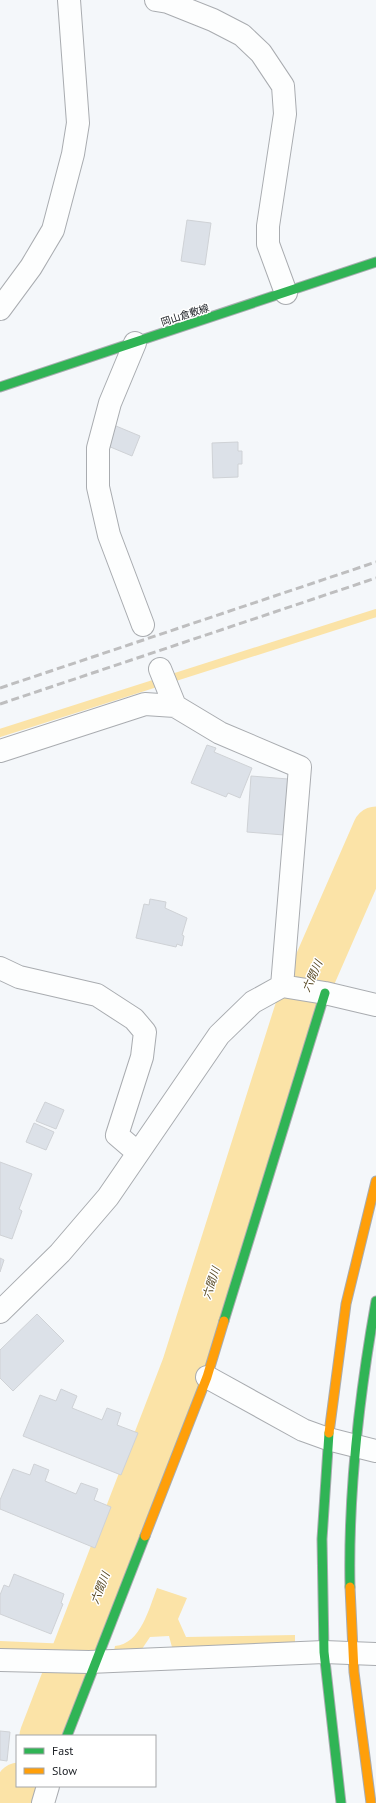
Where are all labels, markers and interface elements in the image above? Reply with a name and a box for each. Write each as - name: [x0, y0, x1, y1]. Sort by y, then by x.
- street label: 岡山倉敷線: [159, 301, 211, 329]
- water label: 六間川: [299, 957, 326, 994]
- water label: 六間川: [199, 1264, 223, 1301]
- water label: 六間川: [88, 1569, 113, 1606]
- legend: [16, 1735, 156, 1787]
- text: Fast: [52, 1743, 73, 1758]
- text: Slow: [52, 1763, 77, 1778]

